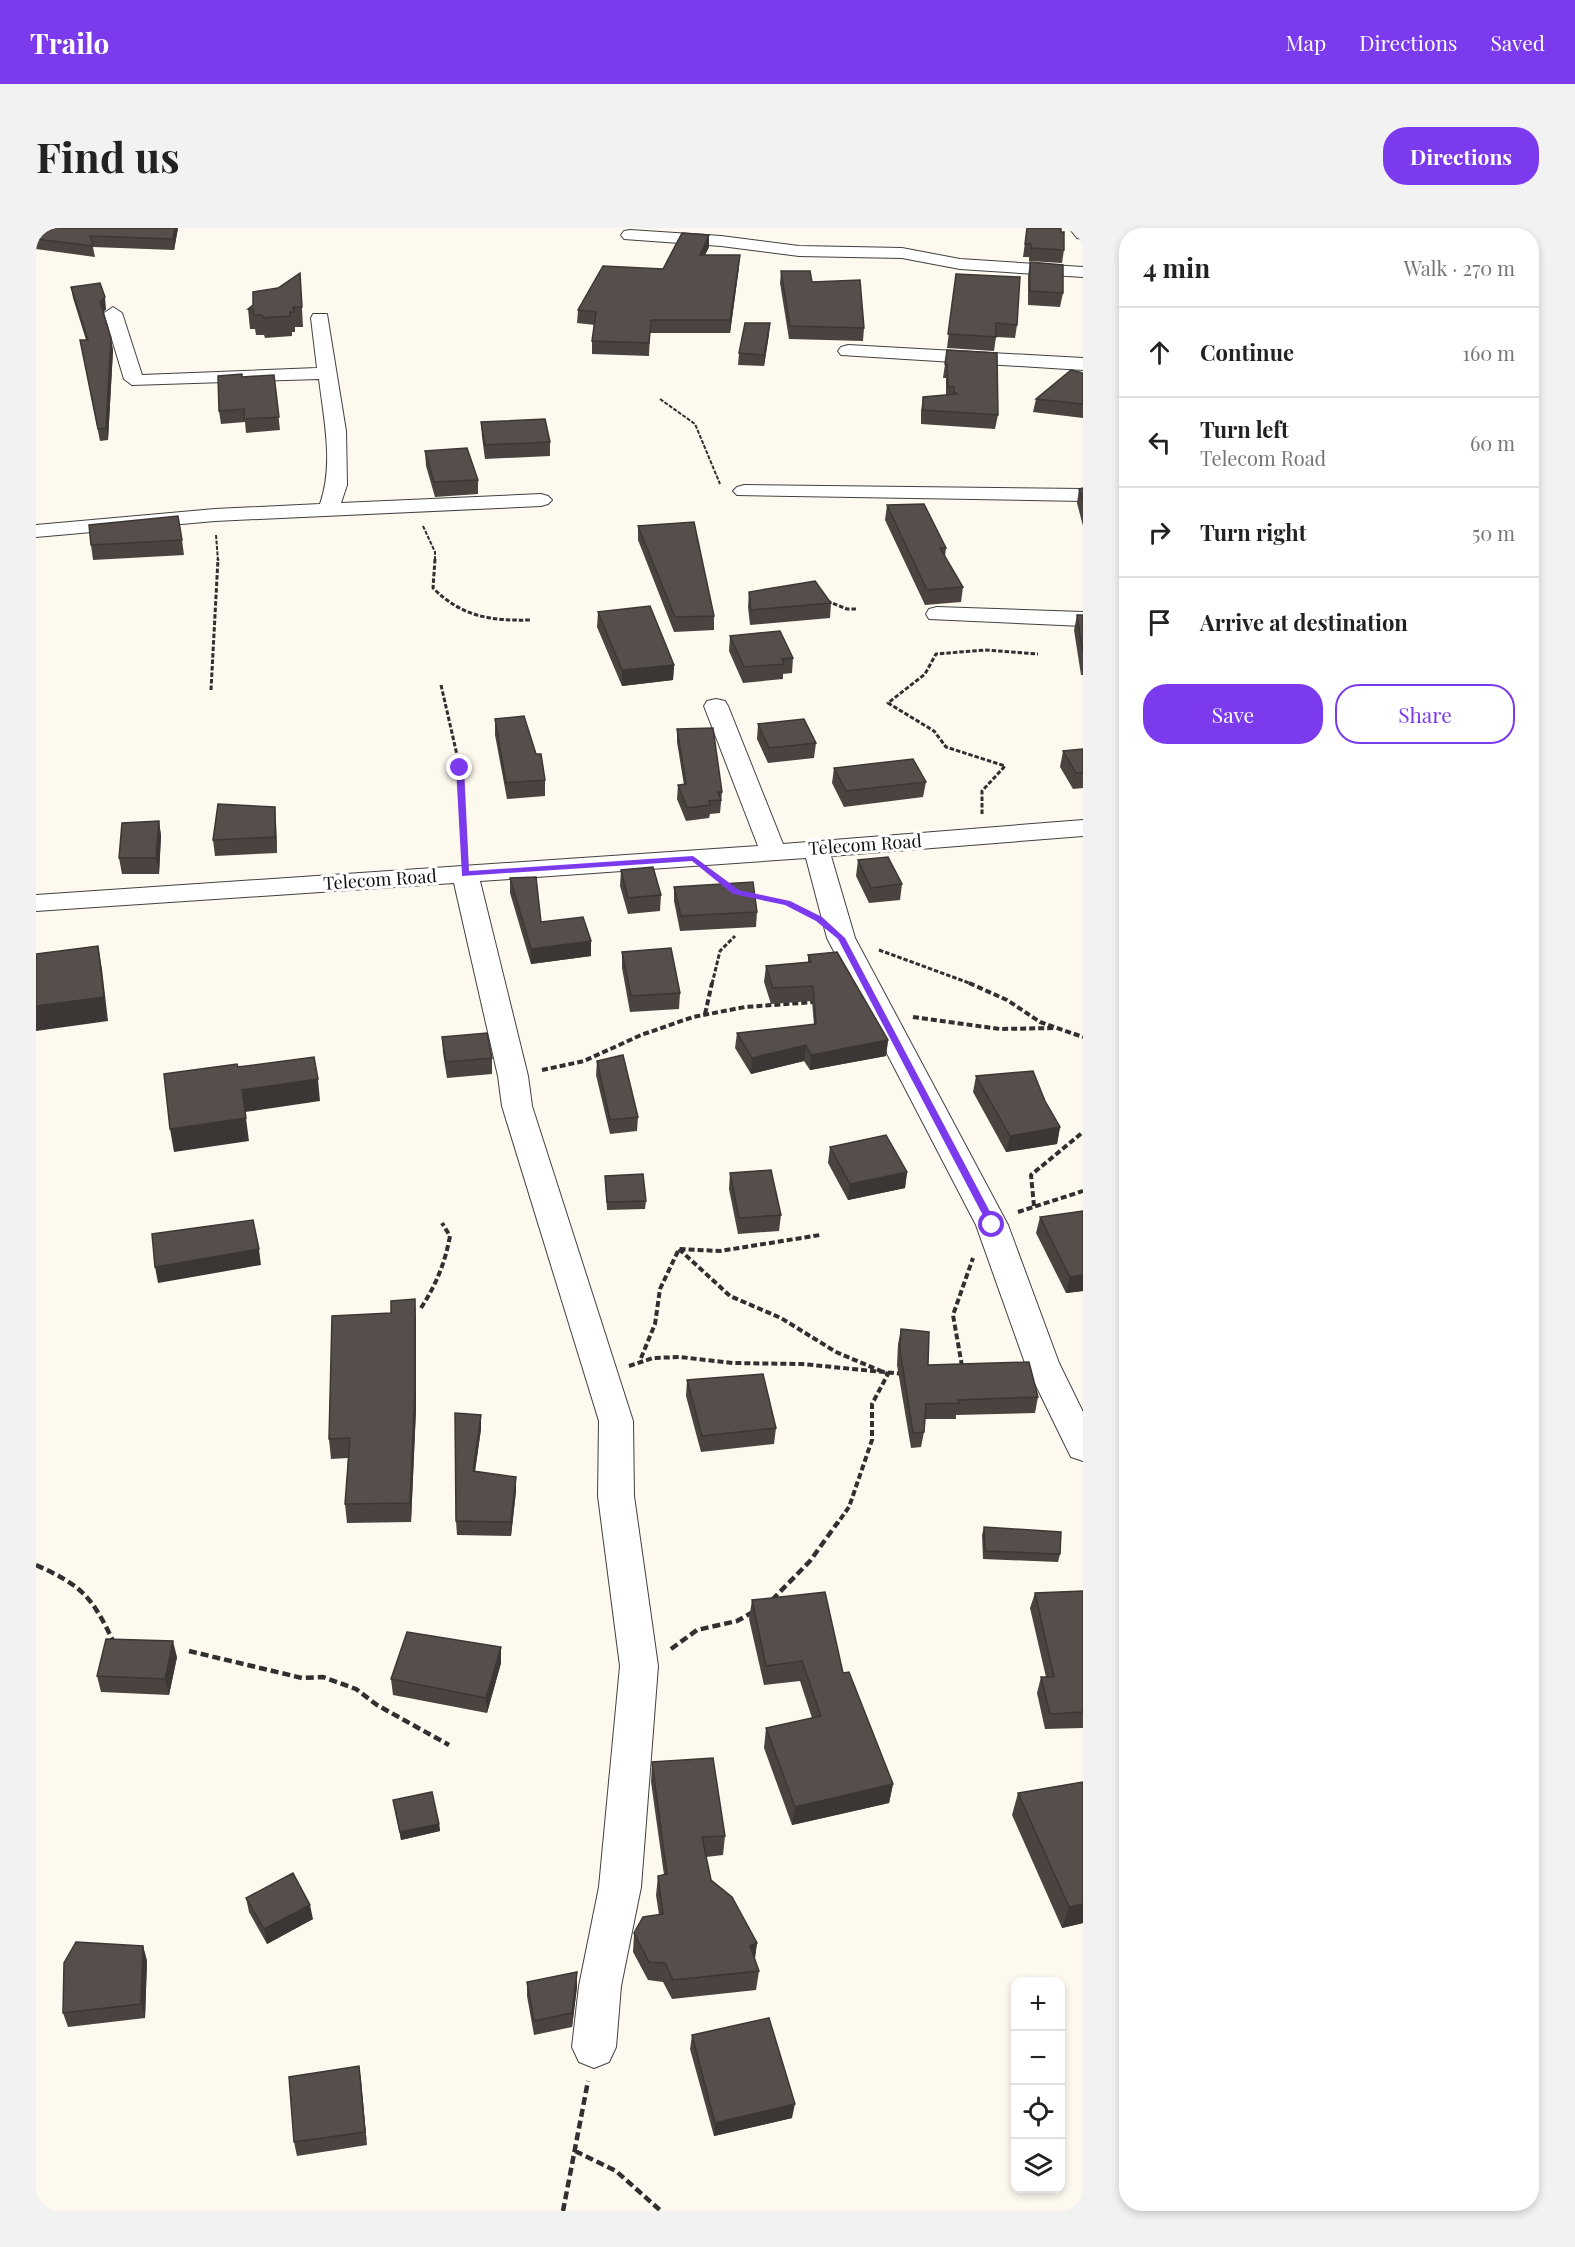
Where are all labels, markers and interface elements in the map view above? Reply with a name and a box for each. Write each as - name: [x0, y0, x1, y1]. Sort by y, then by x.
- text: Trailo: [30, 24, 109, 61]
- text: Map: [1285, 28, 1326, 56]
- text: Directions: [1359, 28, 1457, 56]
- text: Saved: [1490, 28, 1545, 56]
- button: Directions: [1383, 127, 1539, 185]
- text: Find us: [36, 128, 180, 184]
- text: 4 min: [1143, 250, 1210, 285]
- text: Walk · 270 m: [1404, 254, 1515, 281]
- icon: ahead: [1143, 336, 1176, 369]
- text: Continue: [1200, 337, 1294, 367]
- text: 160 m: [1463, 339, 1515, 366]
- text: Turn left: [1200, 414, 1289, 444]
- icon: left: [1143, 426, 1176, 459]
- text: 60 m: [1470, 429, 1515, 456]
- text: Telecom Road: [1200, 444, 1326, 471]
- icon: right: [1143, 516, 1176, 549]
- text: Turn right: [1200, 517, 1306, 547]
- text: 50 m: [1472, 519, 1515, 546]
- icon: arrive: [1143, 606, 1176, 639]
- text: Arrive at destination: [1200, 607, 1408, 637]
- button: Save: [1143, 684, 1323, 744]
- button: Share: [1335, 684, 1515, 744]
- route end: [446, 754, 472, 780]
- street label: Telecom Road: [807, 828, 923, 860]
- street label: Telecom Road: [322, 863, 438, 895]
- route start: [978, 1211, 1004, 1237]
- map controls: [1011, 1977, 1065, 2193]
- button: +: [1011, 1977, 1065, 2031]
- button: −: [1011, 2031, 1065, 2085]
- button: locate: [1011, 2085, 1065, 2139]
- button: layers: [1011, 2139, 1065, 2193]

